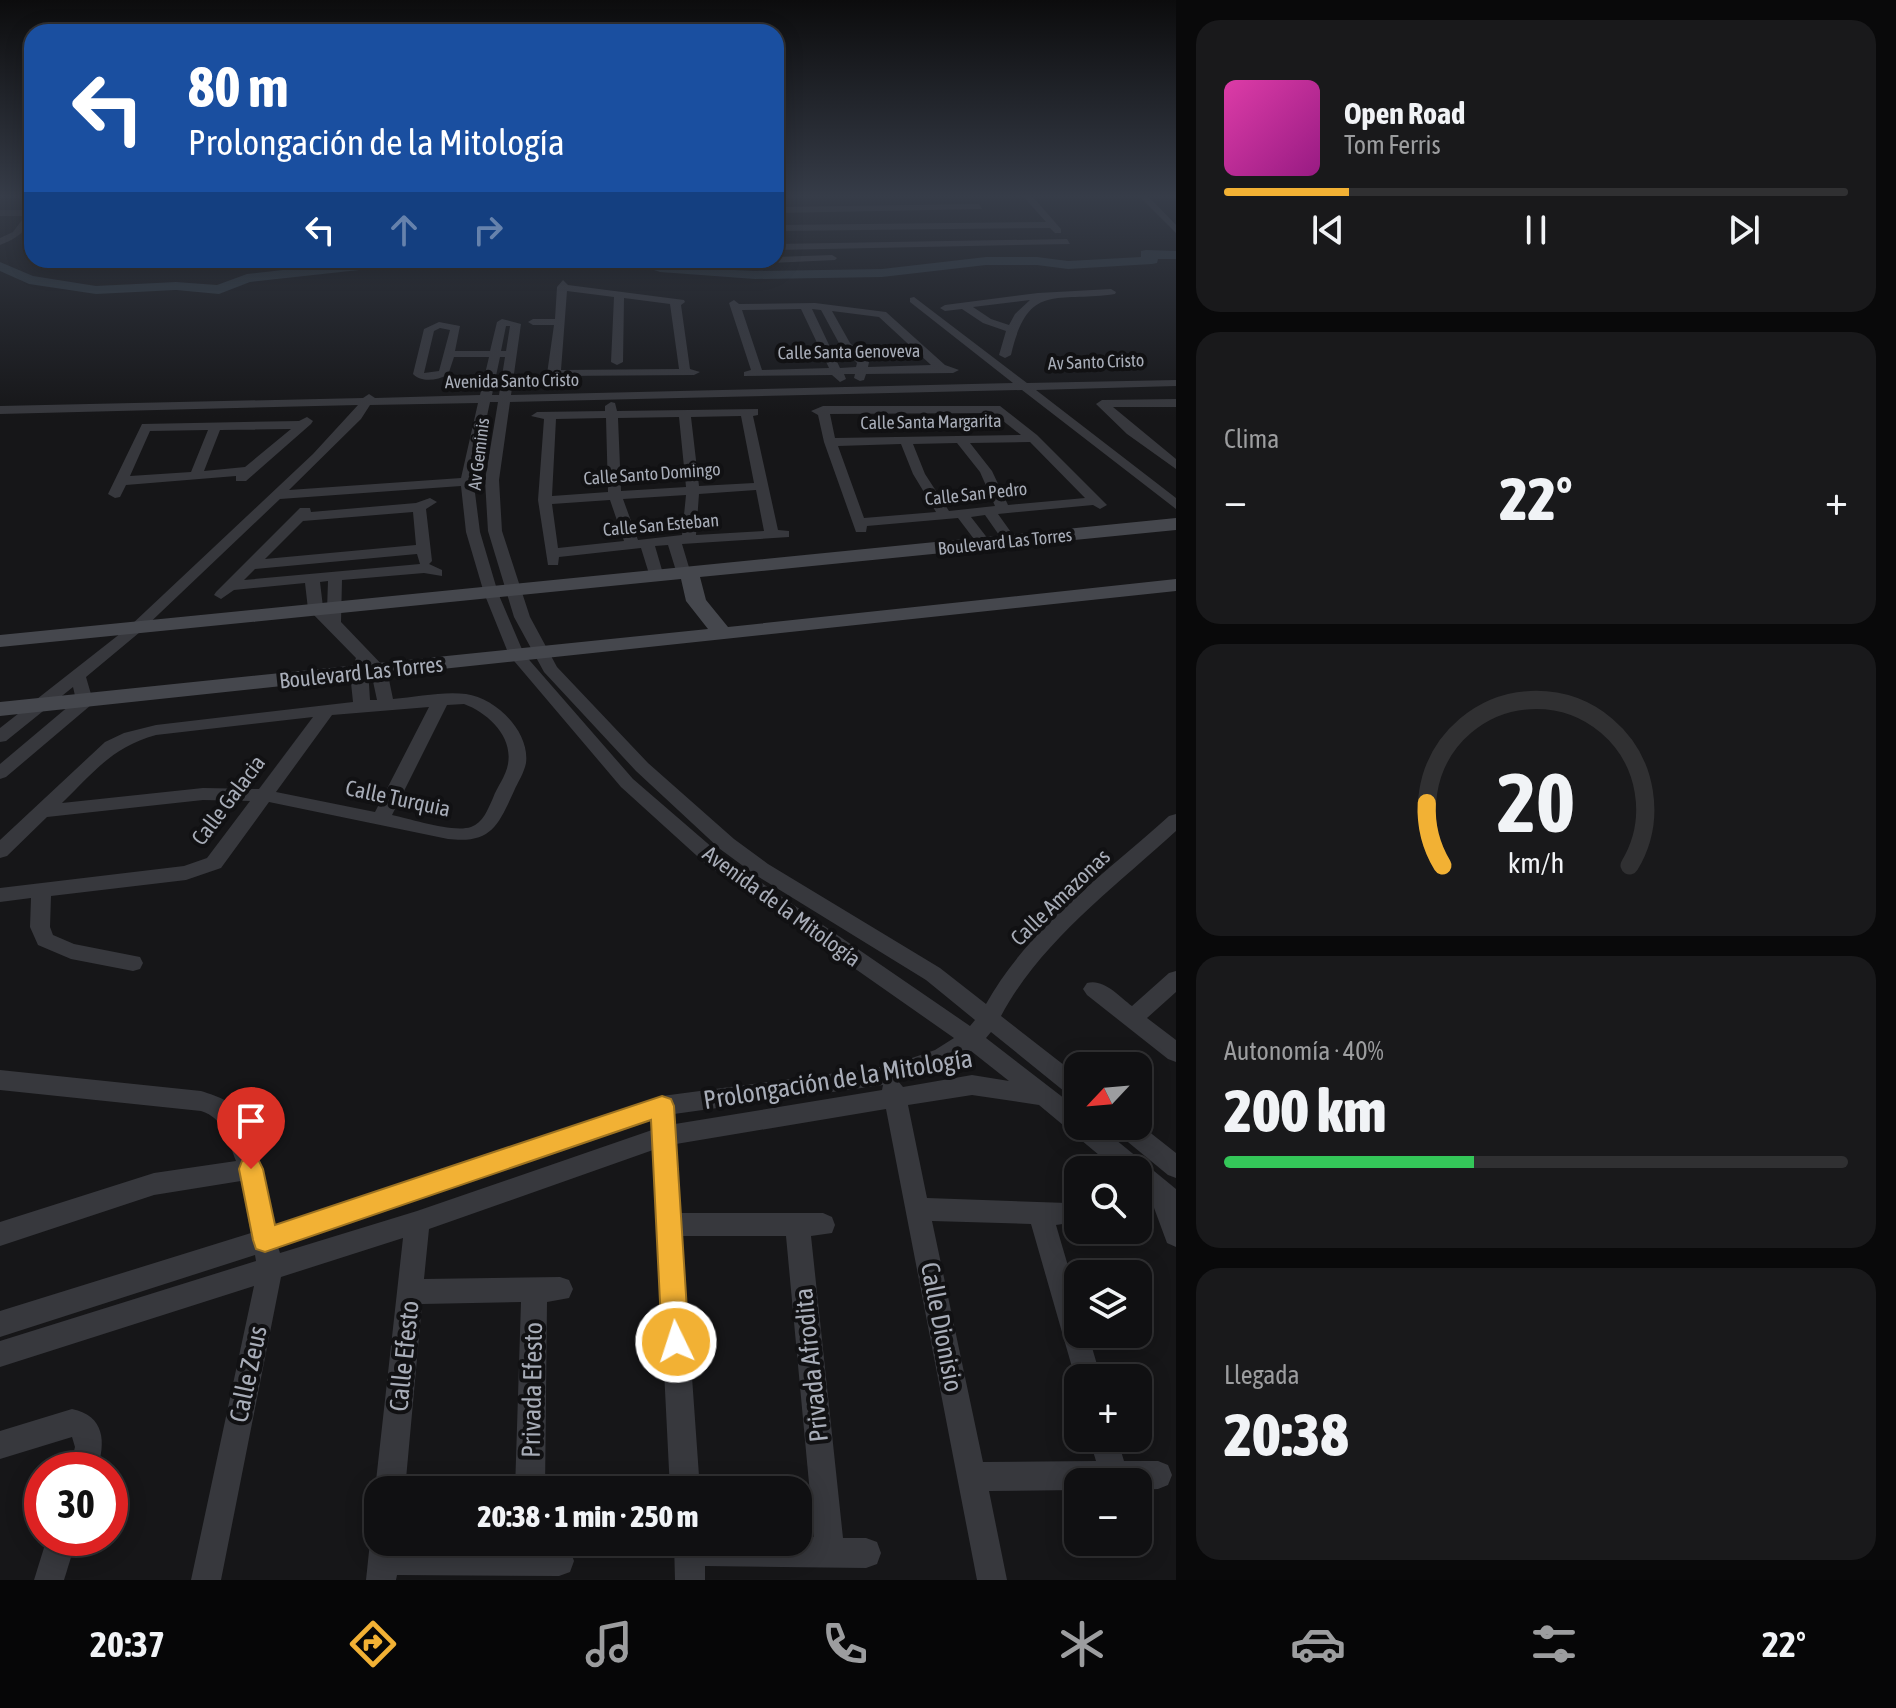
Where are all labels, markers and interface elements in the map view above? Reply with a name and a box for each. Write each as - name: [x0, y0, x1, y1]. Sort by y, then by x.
- text: 80 m: [188, 55, 289, 119]
- icon: left: [56, 56, 160, 160]
- text: Open Road: [1344, 96, 1465, 130]
- text: Prolongación de la Mitología: [188, 121, 565, 163]
- text: Tom Ferris: [1344, 130, 1441, 160]
- icon: left: [298, 208, 342, 252]
- icon: ahead: [382, 208, 426, 252]
- icon: right: [466, 208, 510, 252]
- icon: previous: [1306, 208, 1350, 252]
- icon: pause: [1514, 208, 1558, 252]
- icon: next: [1722, 208, 1766, 252]
- street label: Calle Santa Genoveva: [777, 340, 921, 363]
- street label: Av Santo Cristo: [1047, 349, 1145, 374]
- street label: Avenida Santo Cristo: [445, 369, 579, 392]
- street label: Calle Santa Margarita: [860, 410, 1002, 433]
- street label: Av Geminis: [464, 417, 493, 491]
- text: Clima: [1224, 424, 1279, 454]
- street label: Calle Santo Domingo: [583, 458, 721, 489]
- text: 22°: [1500, 464, 1572, 533]
- text: −: [1224, 474, 1247, 524]
- text: +: [1825, 474, 1848, 524]
- street label: Calle San Pedro: [924, 478, 1028, 509]
- street label: Calle San Esteban: [602, 509, 720, 540]
- street label: Boulevard Las Torres: [937, 524, 1073, 559]
- street label: Boulevard Las Torres: [278, 650, 444, 694]
- street label: Calle Galacia: [186, 750, 270, 850]
- text: 20: [1497, 754, 1575, 850]
- street label: Calle Turquia: [343, 774, 453, 822]
- street label: Avenida de la Mitología: [698, 840, 866, 972]
- street label: Calle Amazonas: [1005, 843, 1115, 951]
- text: km/h: [1508, 846, 1564, 879]
- text: Autonomía · 40%: [1224, 1036, 1384, 1066]
- street label: Prolongación de la Mitología: [701, 1043, 975, 1115]
- north arrow: [1064, 1052, 1152, 1140]
- map controls: [1064, 1052, 1152, 1556]
- text: 200 km: [1224, 1076, 1386, 1145]
- pin: [217, 1087, 285, 1169]
- icon: arrive: [229, 1099, 273, 1143]
- button: search: [1064, 1156, 1152, 1244]
- street label: Calle Dionisio: [915, 1260, 969, 1394]
- button: layers: [1064, 1260, 1152, 1348]
- street label: Privada Afrodita: [788, 1287, 834, 1443]
- street label: Calle Efesto: [383, 1299, 425, 1413]
- position arrow: [634, 1300, 718, 1384]
- street label: Privada Efesto: [516, 1322, 548, 1458]
- street label: Calle Zeus: [223, 1323, 273, 1425]
- text: Llegada: [1224, 1360, 1300, 1390]
- button: +: [1064, 1364, 1152, 1452]
- text: 20:38: [1224, 1400, 1349, 1469]
- speed limit sign: 30: [24, 1452, 128, 1556]
- button: −: [1064, 1468, 1152, 1556]
- text: 20:38 · 1 min · 250 m: [478, 1499, 698, 1533]
- icon: directions: [345, 1616, 401, 1672]
- icon: music: [581, 1616, 637, 1672]
- icon: phone: [817, 1616, 873, 1672]
- icon: climate: [1054, 1616, 1110, 1672]
- icon: car: [1290, 1616, 1346, 1672]
- icon: filters: [1526, 1616, 1582, 1672]
- text: 20:37: [90, 1623, 165, 1665]
- text: 22°: [1762, 1623, 1806, 1665]

